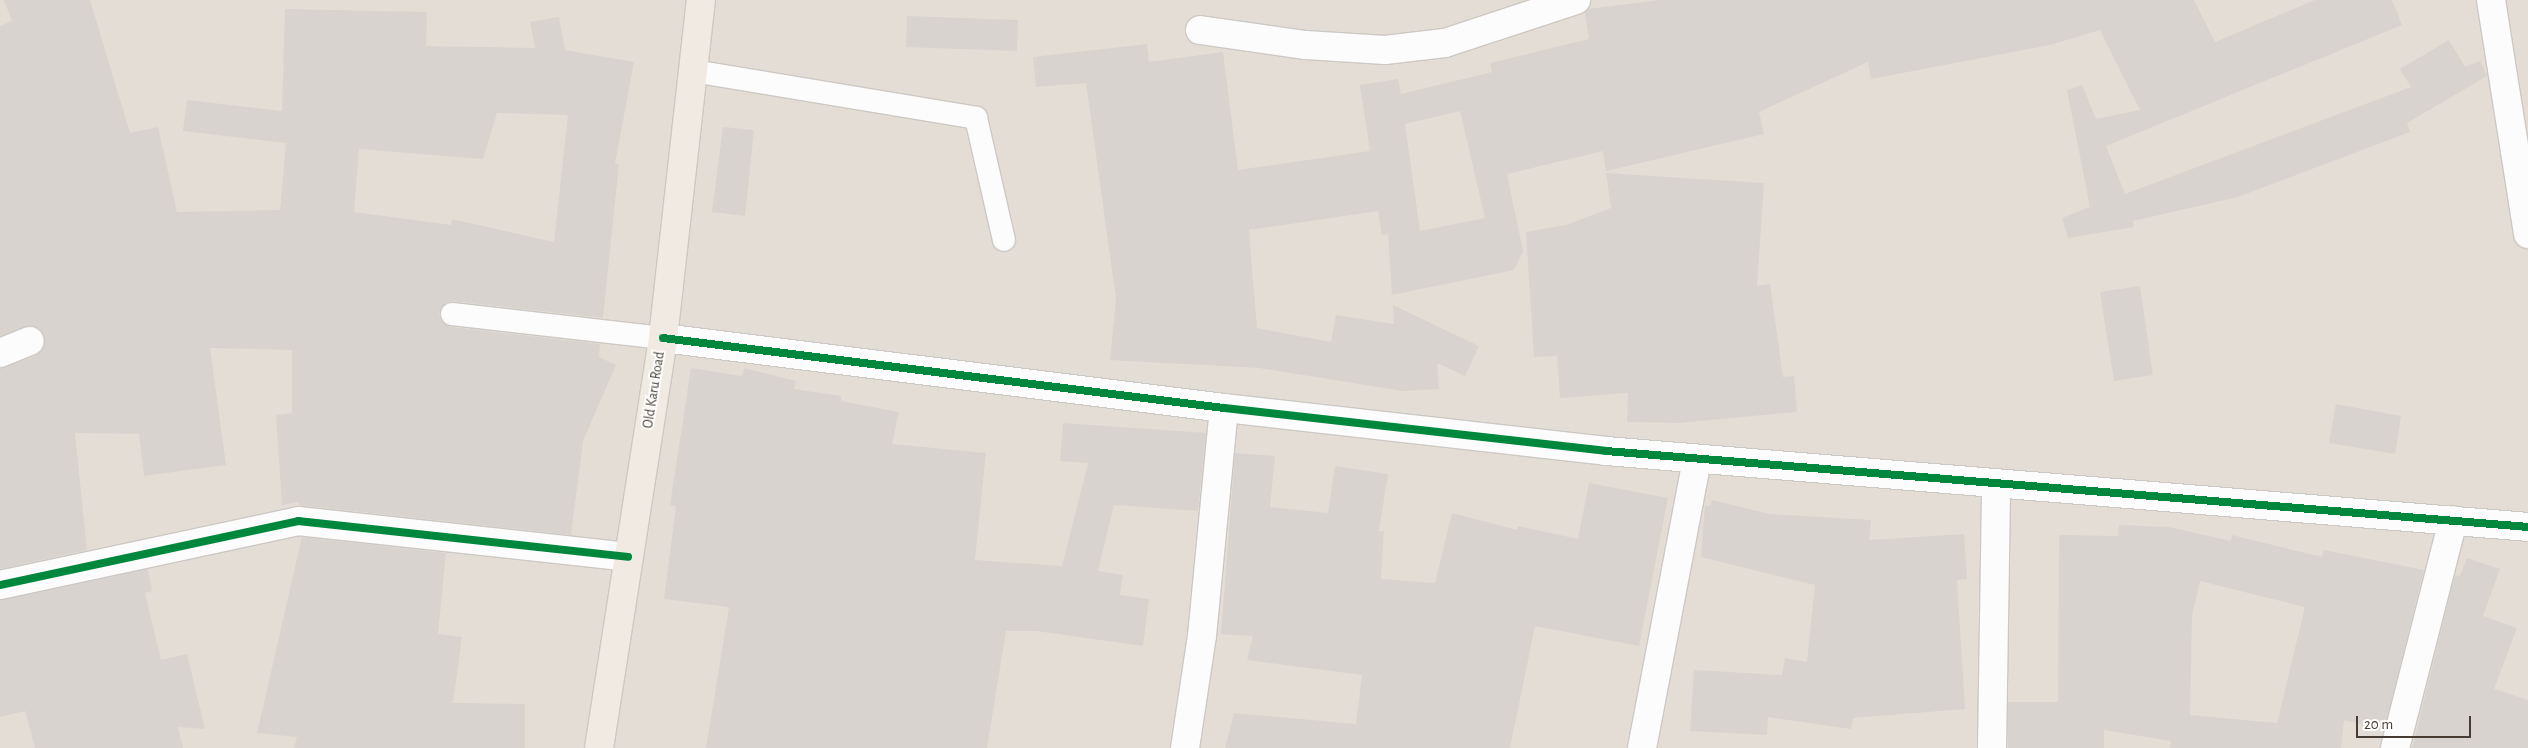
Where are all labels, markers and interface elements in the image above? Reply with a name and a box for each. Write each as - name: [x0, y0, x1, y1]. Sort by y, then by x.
- street label: Old Karu Road: [640, 350, 668, 430]
- scale bar: [2358, 706, 2473, 738]
- text: 20 m: [2364, 717, 2393, 732]

